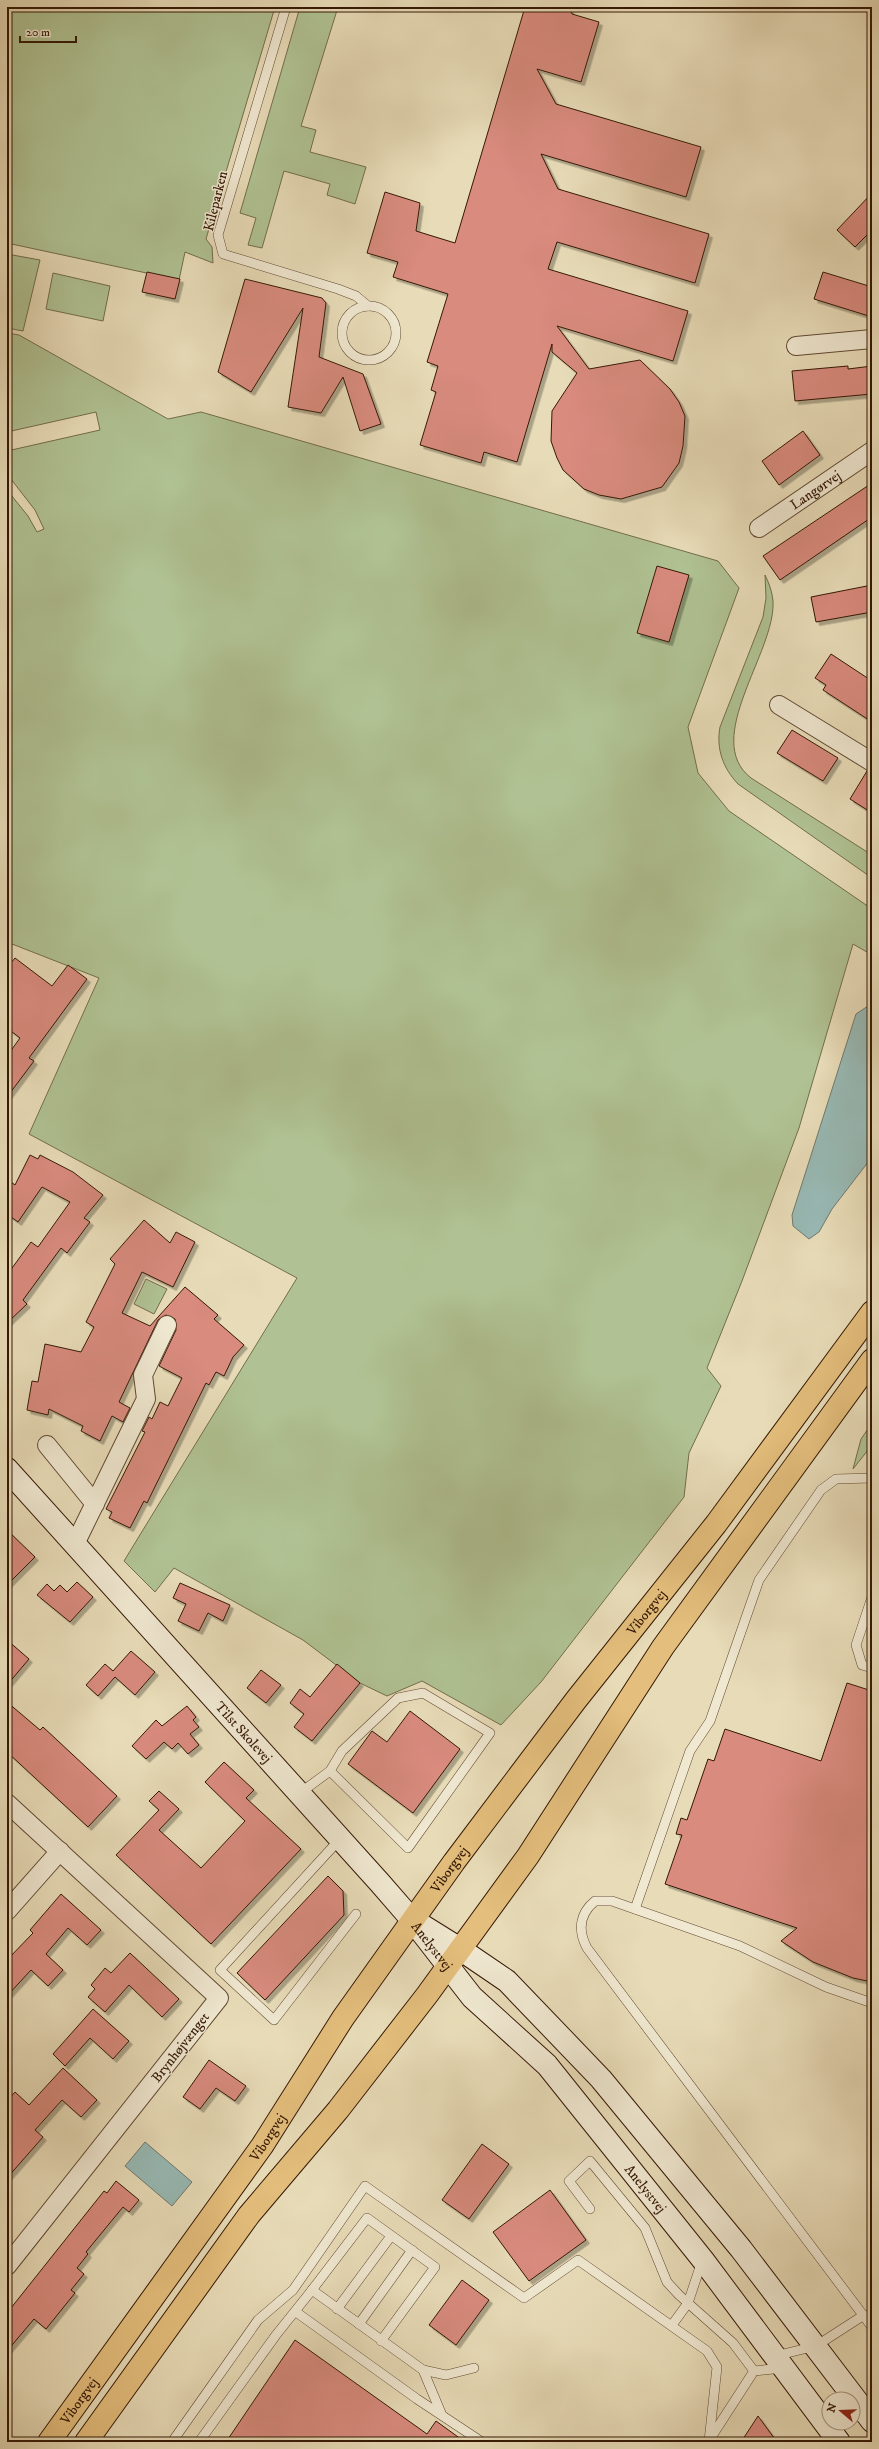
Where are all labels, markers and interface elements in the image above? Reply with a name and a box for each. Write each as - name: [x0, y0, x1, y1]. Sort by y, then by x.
- scale bar: [20, 18, 76, 44]
- text: 20 m: [26, 25, 50, 40]
- street label: Kileparken: [200, 169, 232, 233]
- street label: Langørvej: [787, 467, 845, 514]
- street label: Viborgvej: [623, 1586, 671, 1640]
- street label: Tilst Skolevej: [211, 1698, 276, 1767]
- street label: Viborgvej: [426, 1843, 473, 1897]
- street label: Anelystvej: [407, 1918, 456, 1975]
- street label: Brynhøjvænget: [148, 2009, 214, 2086]
- street label: Viborgvej: [245, 2110, 290, 2166]
- street label: Anelystvej: [620, 2161, 670, 2217]
- street label: Viborgvej: [56, 2374, 103, 2429]
- north arrow: [821, 2391, 861, 2431]
- text: N: [824, 2402, 841, 2415]

